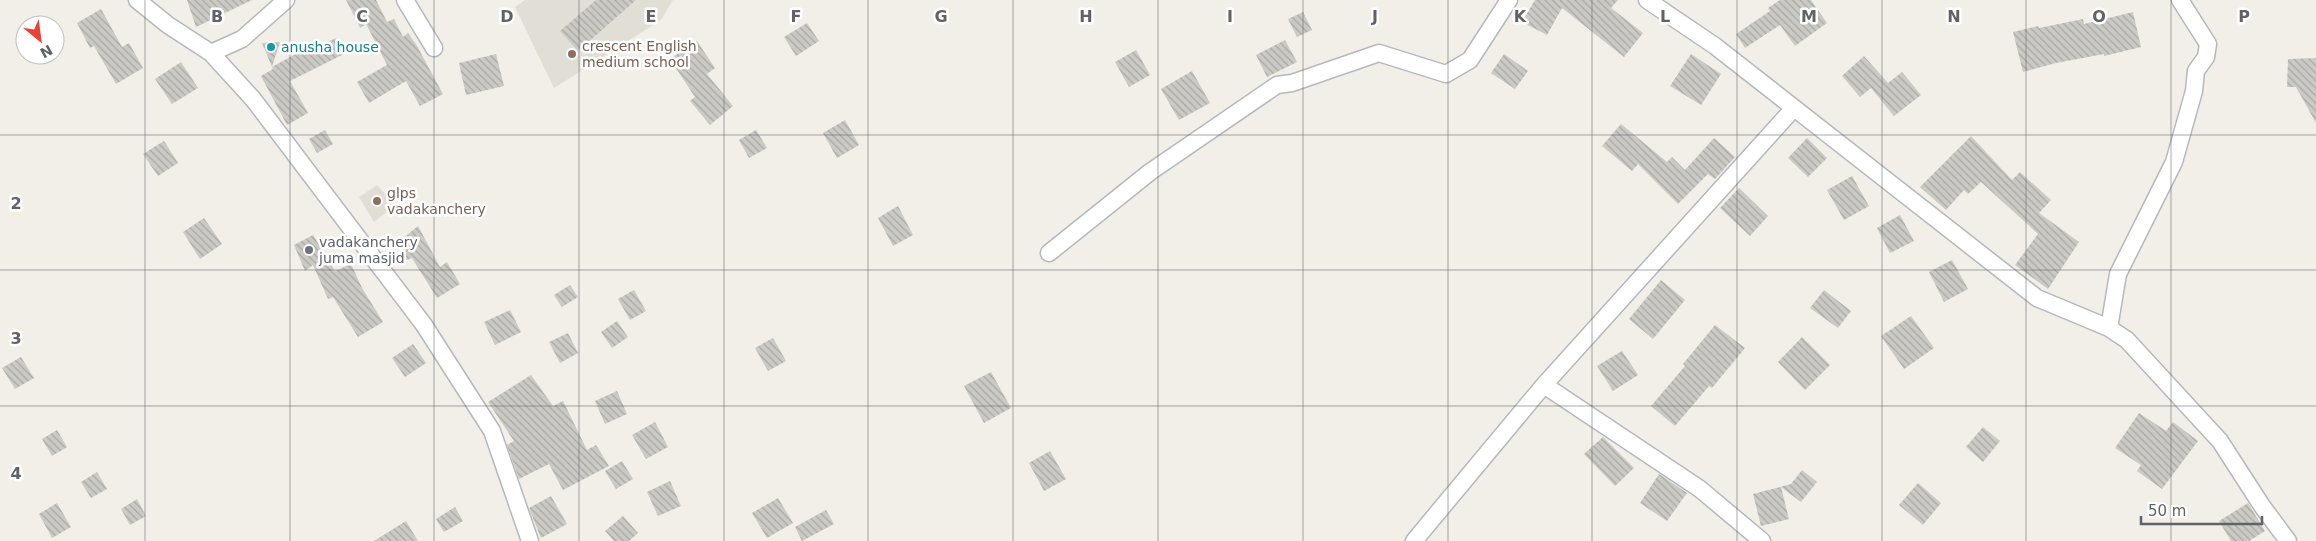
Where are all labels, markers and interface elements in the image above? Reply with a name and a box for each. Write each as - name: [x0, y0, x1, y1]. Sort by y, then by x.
- text: B: [211, 7, 223, 26]
- text: C: [356, 7, 368, 26]
- text: D: [500, 7, 514, 26]
- text: E: [646, 7, 656, 26]
- text: F: [791, 7, 801, 26]
- text: G: [934, 7, 948, 26]
- text: H: [1079, 7, 1093, 26]
- text: I: [1227, 7, 1233, 26]
- text: J: [1371, 7, 1378, 26]
- text: K: [1514, 7, 1527, 26]
- text: L: [1660, 7, 1670, 26]
- text: M: [1801, 7, 1817, 26]
- text: N: [1947, 7, 1961, 26]
- text: O: [2092, 7, 2106, 26]
- text: P: [2238, 7, 2250, 26]
- north arrow: [15, 15, 65, 65]
- place label: crescent English medium school: [582, 38, 697, 70]
- place label: anusha house: [281, 39, 379, 55]
- marker: anusha house: [265, 41, 277, 53]
- text: N: [37, 42, 55, 61]
- marker: crescent English medium school: [566, 48, 578, 60]
- place label: glps vadakanchery: [387, 185, 486, 217]
- text: 2: [10, 194, 22, 213]
- marker: glps vadakanchery: [371, 195, 383, 207]
- place label: vadakanchery juma masjid: [318, 234, 418, 266]
- marker: vadakanchery juma masjid: [303, 244, 315, 256]
- text: 3: [10, 329, 22, 348]
- text: 4: [10, 464, 22, 483]
- scale bar: [2141, 494, 2262, 526]
- text: 50 m: [2148, 502, 2186, 520]

